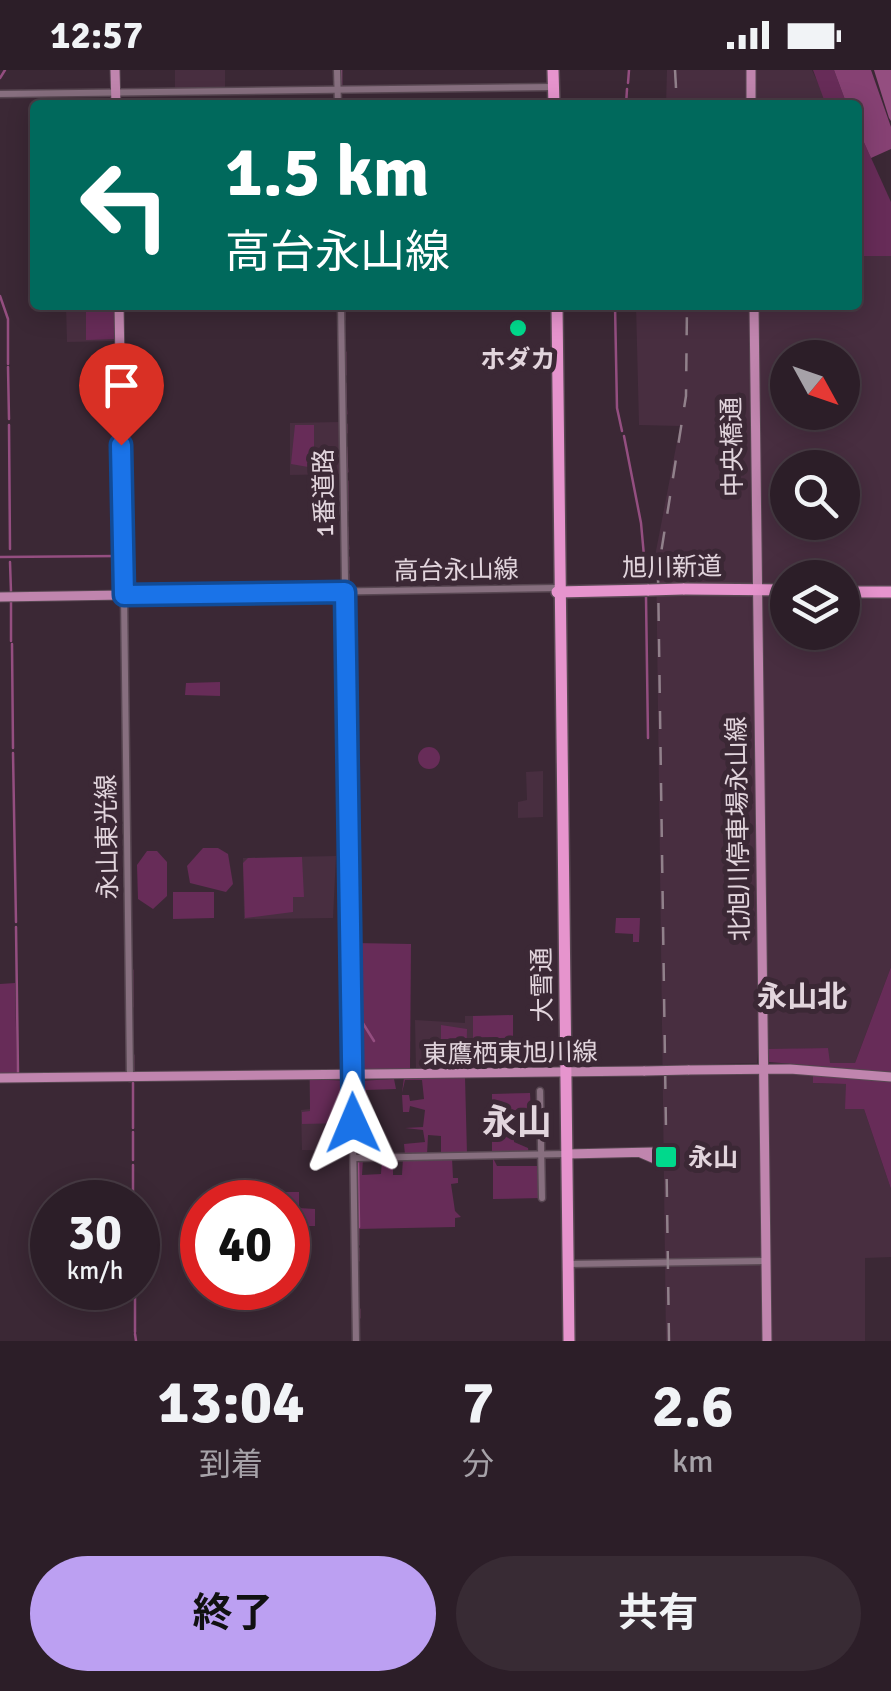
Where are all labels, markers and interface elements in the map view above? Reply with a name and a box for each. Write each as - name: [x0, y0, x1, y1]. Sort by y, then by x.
- text: 12:57: [50, 12, 143, 59]
- text: 1.5 km: [225, 129, 429, 215]
- icon: left: [60, 140, 190, 270]
- text: 高台永山線: [225, 225, 450, 280]
- marker: ホダカ: [507, 317, 529, 339]
- north arrow: [770, 340, 860, 430]
- map controls: [770, 340, 860, 650]
- pin: [79, 343, 164, 446]
- place label: ホダカ: [480, 344, 556, 375]
- icon: arrive: [94, 358, 149, 413]
- street label: 中央橋通: [716, 397, 748, 497]
- street label: 1番道路: [308, 448, 340, 538]
- button: search: [770, 450, 860, 540]
- street label: 旭川新道: [622, 551, 722, 583]
- street label: 高台永山線: [393, 553, 519, 587]
- button: layers: [770, 560, 860, 650]
- street label: 北旭川停車場永山線: [721, 716, 755, 942]
- street label: 永山東光線: [90, 774, 124, 900]
- street label: 大雪通: [526, 947, 558, 1023]
- district label: 永山北: [757, 979, 847, 1016]
- street label: 東鷹栖東旭川線: [422, 1036, 598, 1070]
- position arrow: [301, 1071, 405, 1175]
- district label: 永山: [482, 1101, 552, 1144]
- place label: 永山: [688, 1142, 738, 1173]
- marker: 永山: [653, 1144, 679, 1170]
- speed limit sign: 40: [180, 1180, 310, 1310]
- text: 30: [68, 1202, 122, 1264]
- text: km/h: [67, 1255, 123, 1286]
- text: 13:04: [157, 1366, 305, 1440]
- text: 7: [462, 1366, 494, 1440]
- text: 2.6: [652, 1370, 734, 1444]
- text: km: [672, 1442, 713, 1481]
- text: 到着: [199, 1445, 263, 1484]
- text: 分: [462, 1445, 494, 1484]
- button: 終了: [30, 1556, 436, 1671]
- button: 共有: [456, 1556, 861, 1671]

